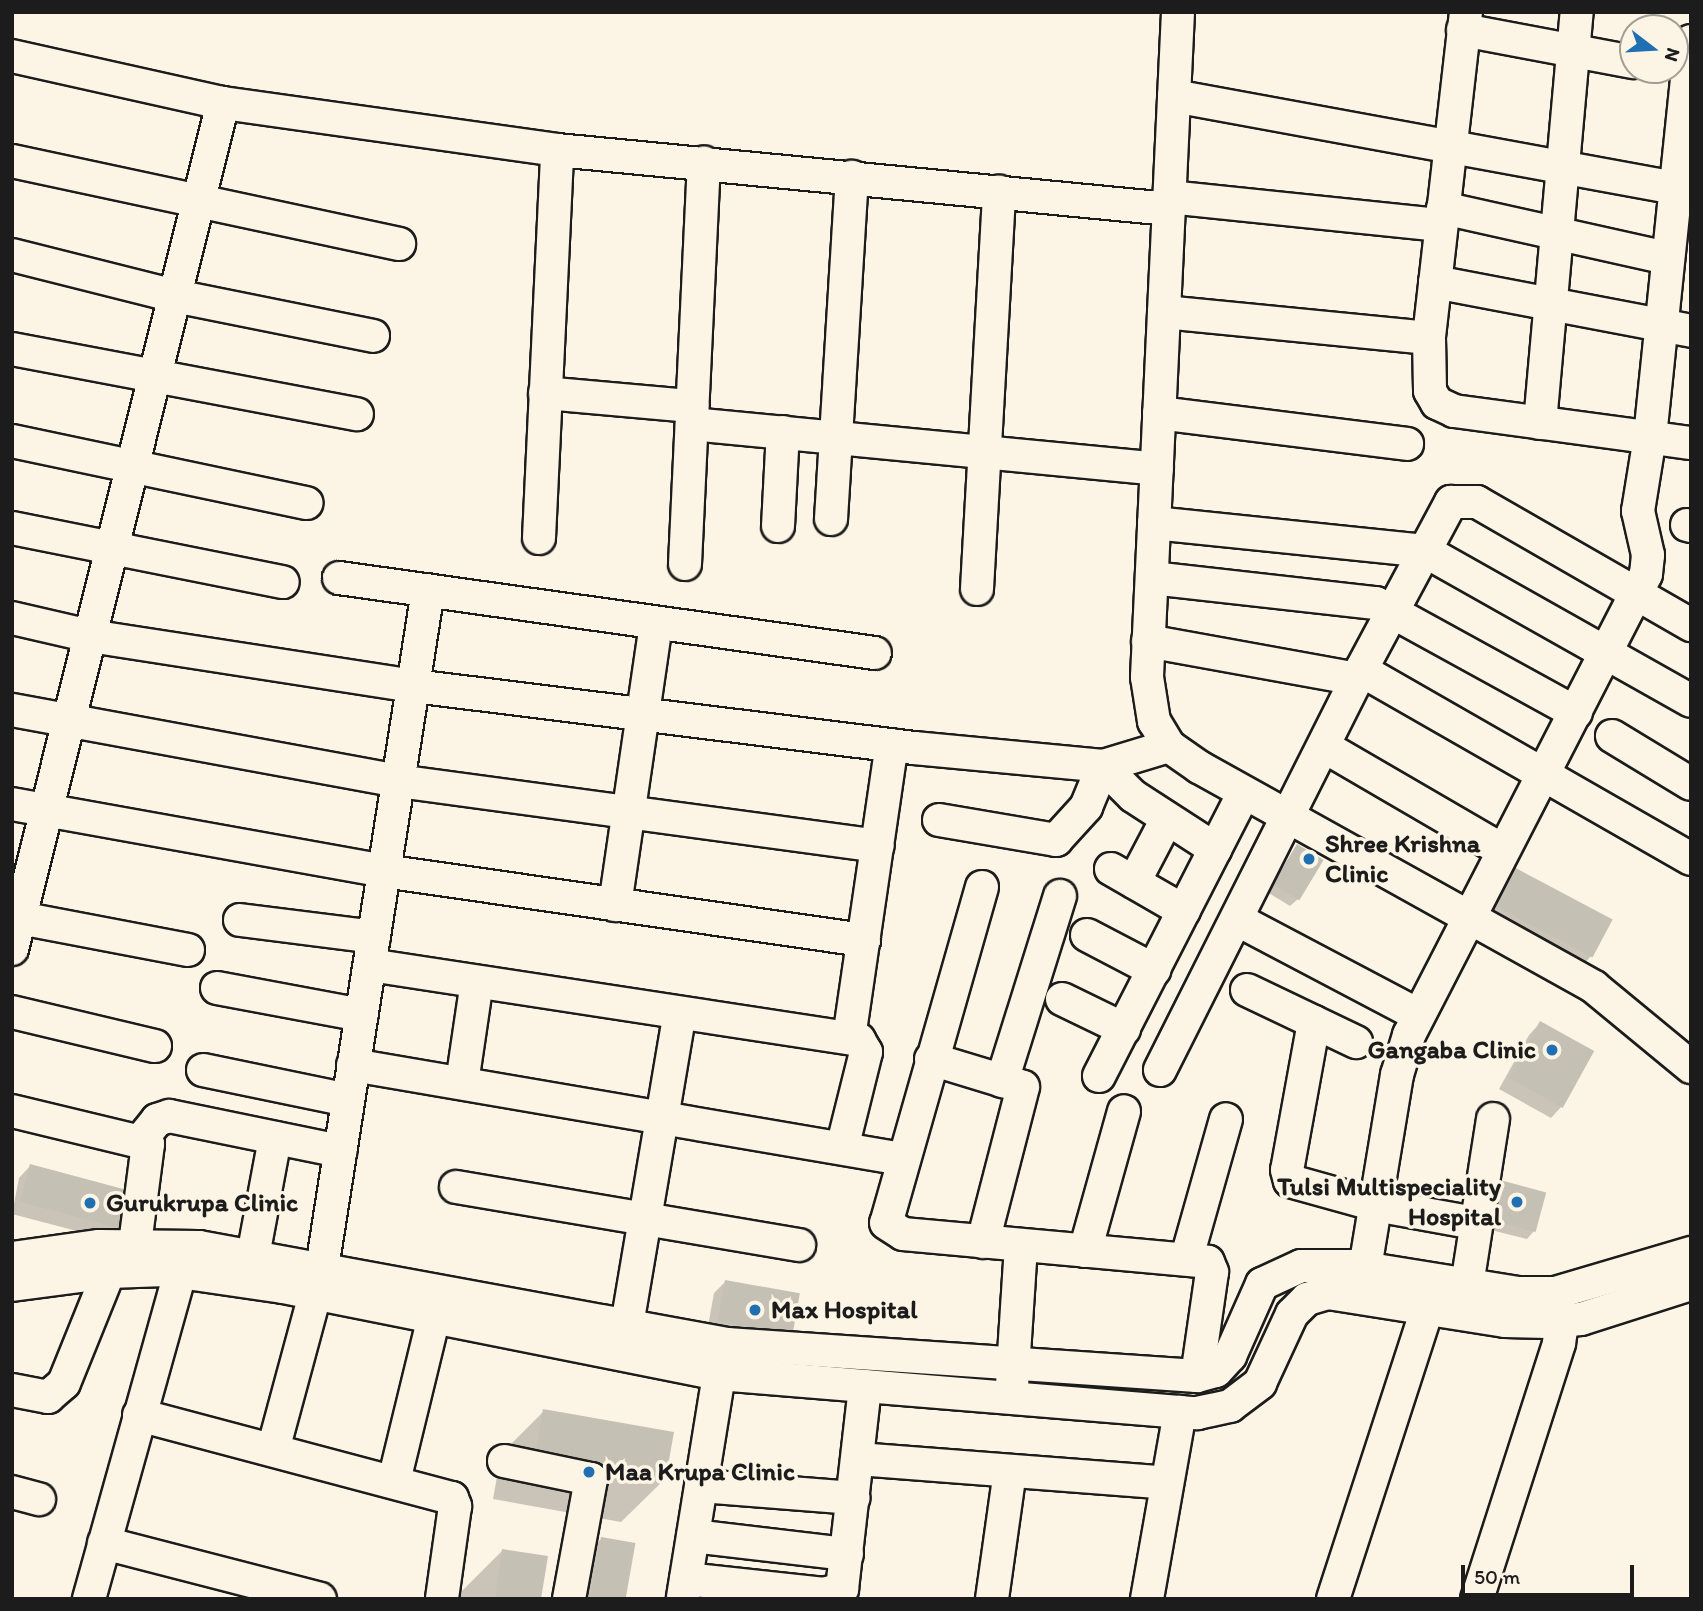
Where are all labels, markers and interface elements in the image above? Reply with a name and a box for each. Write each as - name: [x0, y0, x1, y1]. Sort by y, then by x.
- north arrow: [1619, 14, 1689, 84]
- text: N: [1660, 45, 1686, 64]
- place label: Shree Krishna Clinic: [1325, 828, 1480, 890]
- marker: Shree Krishna Clinic: [1299, 849, 1319, 869]
- place label: Gangaba Clinic: [1367, 1034, 1536, 1066]
- marker: Gangaba Clinic: [1542, 1040, 1562, 1060]
- place label: Tulsi Multispeciality Hospital: [1279, 1171, 1501, 1232]
- place label: Gurukrupa Clinic: [106, 1187, 297, 1219]
- marker: Tulsi Multispeciality Hospital: [1507, 1192, 1527, 1212]
- marker: Gurukrupa Clinic: [80, 1193, 100, 1213]
- place label: Max Hospital: [771, 1294, 917, 1326]
- marker: Max Hospital: [745, 1300, 765, 1320]
- place label: Maa Krupa Clinic: [605, 1456, 794, 1488]
- marker: Maa Krupa Clinic: [579, 1462, 599, 1482]
- scale bar: [1465, 1552, 1638, 1596]
- text: 50 m: [1474, 1564, 1520, 1589]

